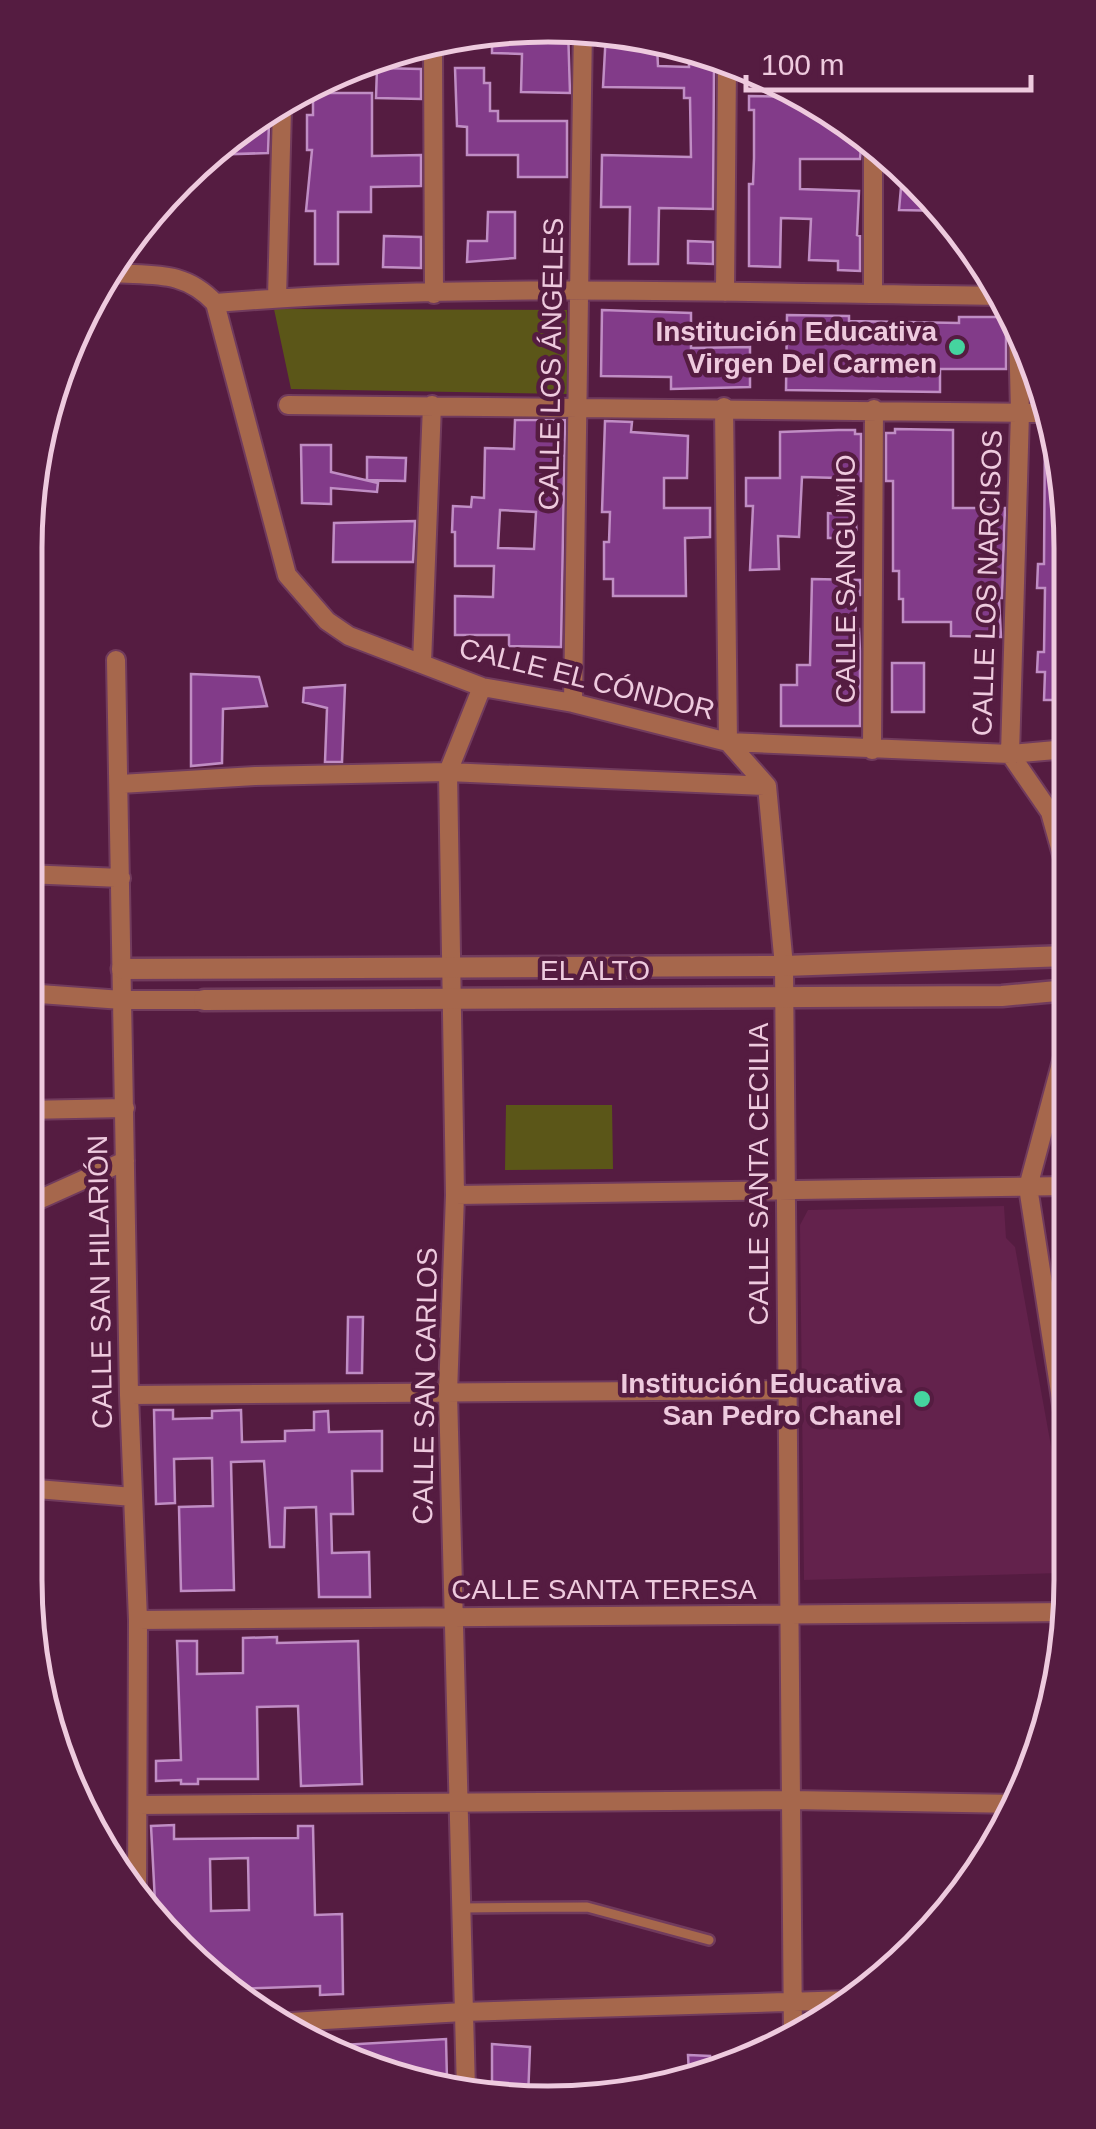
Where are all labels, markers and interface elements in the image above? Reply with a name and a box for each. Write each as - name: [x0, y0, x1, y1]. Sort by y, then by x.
- scale bar: [746, 30, 1031, 92]
- text: 100 m: [761, 48, 844, 81]
- street label: CALLE LOS ÁNGELES: [533, 217, 569, 511]
- place label: Institución Educativa Virgen Del Carmen: [655, 316, 937, 379]
- marker: Institución Educativa Virgen Del Carmen: [946, 336, 968, 358]
- street label: CALLE LOS NARCISOS: [966, 429, 1008, 737]
- street label: CALLE SANGUMIO: [830, 455, 861, 703]
- street label: CALLE EL CÓNDOR: [456, 632, 718, 726]
- street label: EL ALTO: [540, 955, 650, 986]
- street label: CALLE SANTA CECILIA: [743, 1022, 774, 1325]
- street label: CALLE SAN HILARIÓN: [82, 1135, 118, 1429]
- street label: CALLE SAN CARLOS: [407, 1247, 443, 1525]
- place label: Institución Educativa San Pedro Chanel: [620, 1368, 902, 1431]
- marker: Institución Educativa San Pedro Chanel: [911, 1388, 933, 1410]
- street label: CALLE SANTA TERESA: [451, 1574, 757, 1605]

